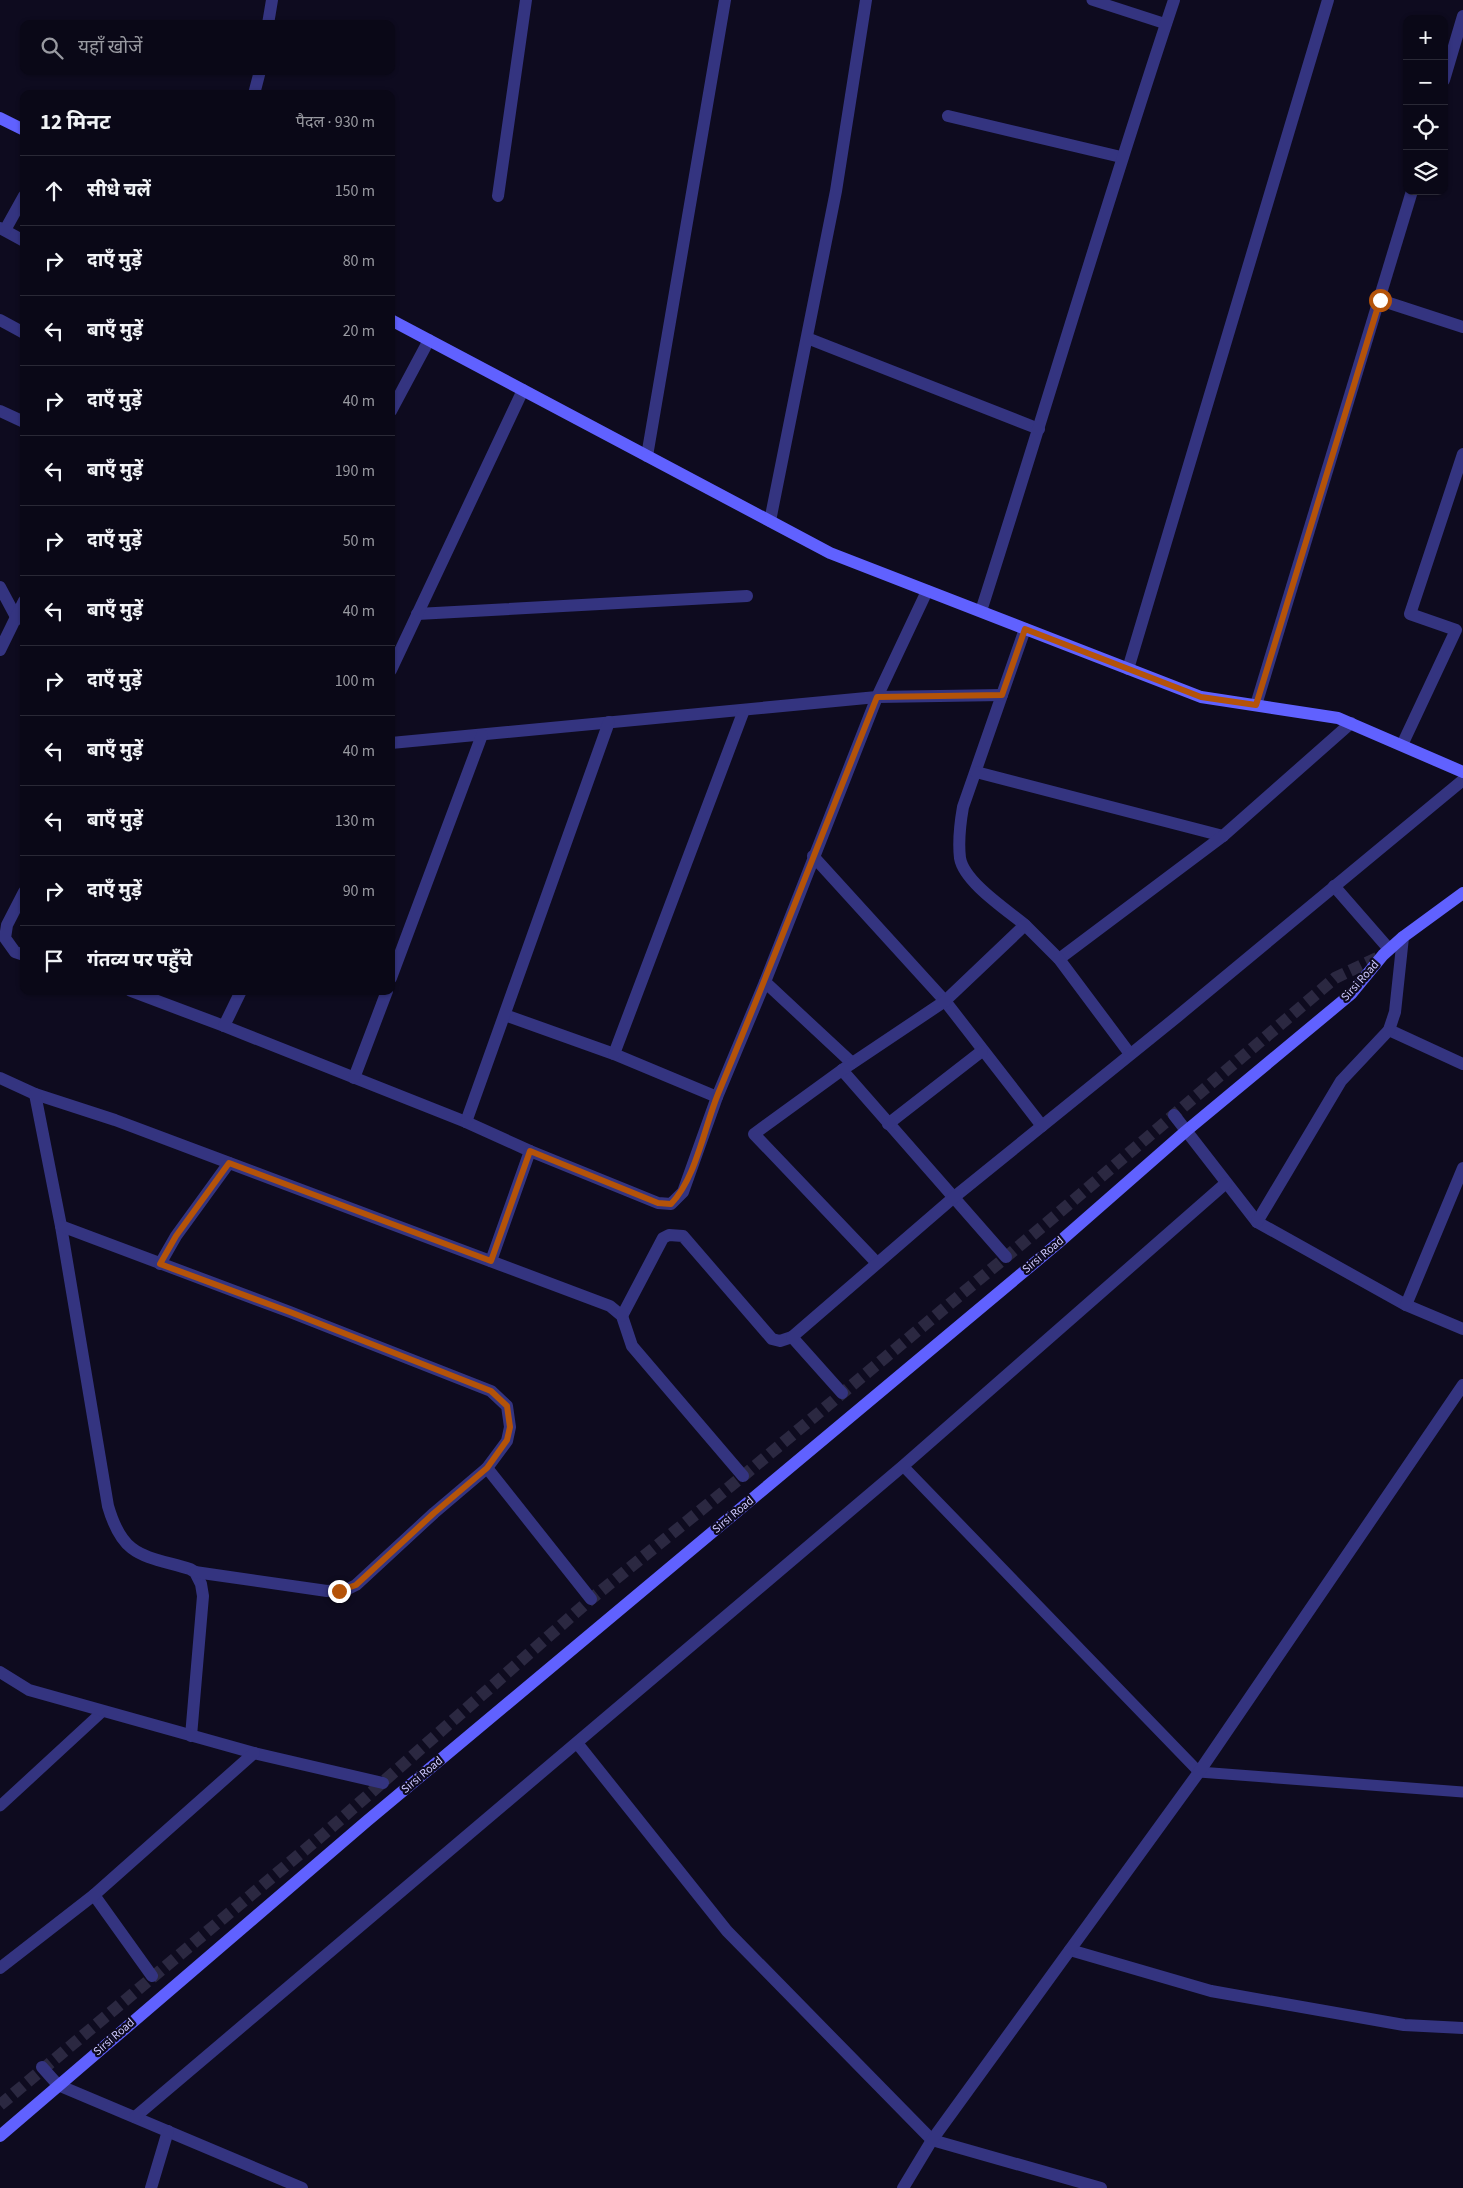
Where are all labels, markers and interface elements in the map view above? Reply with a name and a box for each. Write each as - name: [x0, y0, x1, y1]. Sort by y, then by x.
- map controls: [1403, 15, 1448, 195]
- button: +: [1403, 15, 1448, 60]
- search box: [20, 20, 395, 75]
- icon: search: [38, 34, 66, 62]
- text: यहाँ खोजें: [78, 34, 142, 61]
- button: −: [1403, 60, 1448, 105]
- button: locate: [1403, 105, 1448, 150]
- text: 12 मिनट: [40, 107, 110, 137]
- text: पैदल · 930 m: [296, 111, 375, 133]
- button: layers: [1403, 150, 1448, 195]
- icon: ahead: [40, 177, 68, 205]
- text: सीधे चलें: [87, 177, 151, 204]
- text: 150 m: [335, 180, 375, 202]
- icon: right: [40, 247, 68, 275]
- text: दाएँ मुड़ें: [87, 247, 142, 274]
- text: 80 m: [343, 250, 375, 272]
- route start: [1369, 289, 1392, 312]
- icon: left: [40, 317, 68, 345]
- text: बाएँ मुड़ें: [87, 317, 143, 344]
- text: 20 m: [343, 320, 375, 342]
- icon: right: [40, 387, 68, 415]
- text: दाएँ मुड़ें: [87, 387, 142, 414]
- text: 40 m: [343, 390, 375, 412]
- icon: left: [40, 457, 68, 485]
- text: बाएँ मुड़ें: [87, 457, 143, 484]
- text: 190 m: [335, 460, 375, 482]
- icon: right: [40, 527, 68, 555]
- text: दाएँ मुड़ें: [87, 527, 142, 554]
- text: 50 m: [343, 530, 375, 552]
- icon: left: [40, 597, 68, 625]
- text: बाएँ मुड़ें: [87, 597, 143, 624]
- text: 40 m: [343, 600, 375, 622]
- icon: right: [40, 667, 68, 695]
- text: दाएँ मुड़ें: [87, 667, 142, 694]
- text: 100 m: [335, 670, 375, 692]
- icon: left: [40, 737, 68, 765]
- text: बाएँ मुड़ें: [87, 737, 143, 764]
- text: 40 m: [343, 740, 375, 762]
- icon: left: [40, 807, 68, 835]
- text: बाएँ मुड़ें: [87, 807, 143, 834]
- text: 130 m: [335, 810, 375, 832]
- icon: right: [40, 877, 68, 905]
- text: दाएँ मुड़ें: [87, 877, 142, 904]
- text: 90 m: [343, 880, 375, 902]
- icon: arrive: [40, 947, 68, 975]
- text: गंतव्य पर पहुँचे: [87, 947, 192, 974]
- street label: Sirsi Road: [1337, 957, 1383, 1005]
- street label: Sirsi Road: [1019, 1233, 1067, 1277]
- street label: Sirsi Road: [709, 1493, 757, 1537]
- route end: [328, 1580, 351, 1603]
- street label: Sirsi Road: [398, 1753, 446, 1797]
- street label: Sirsi Road: [90, 2014, 138, 2060]

